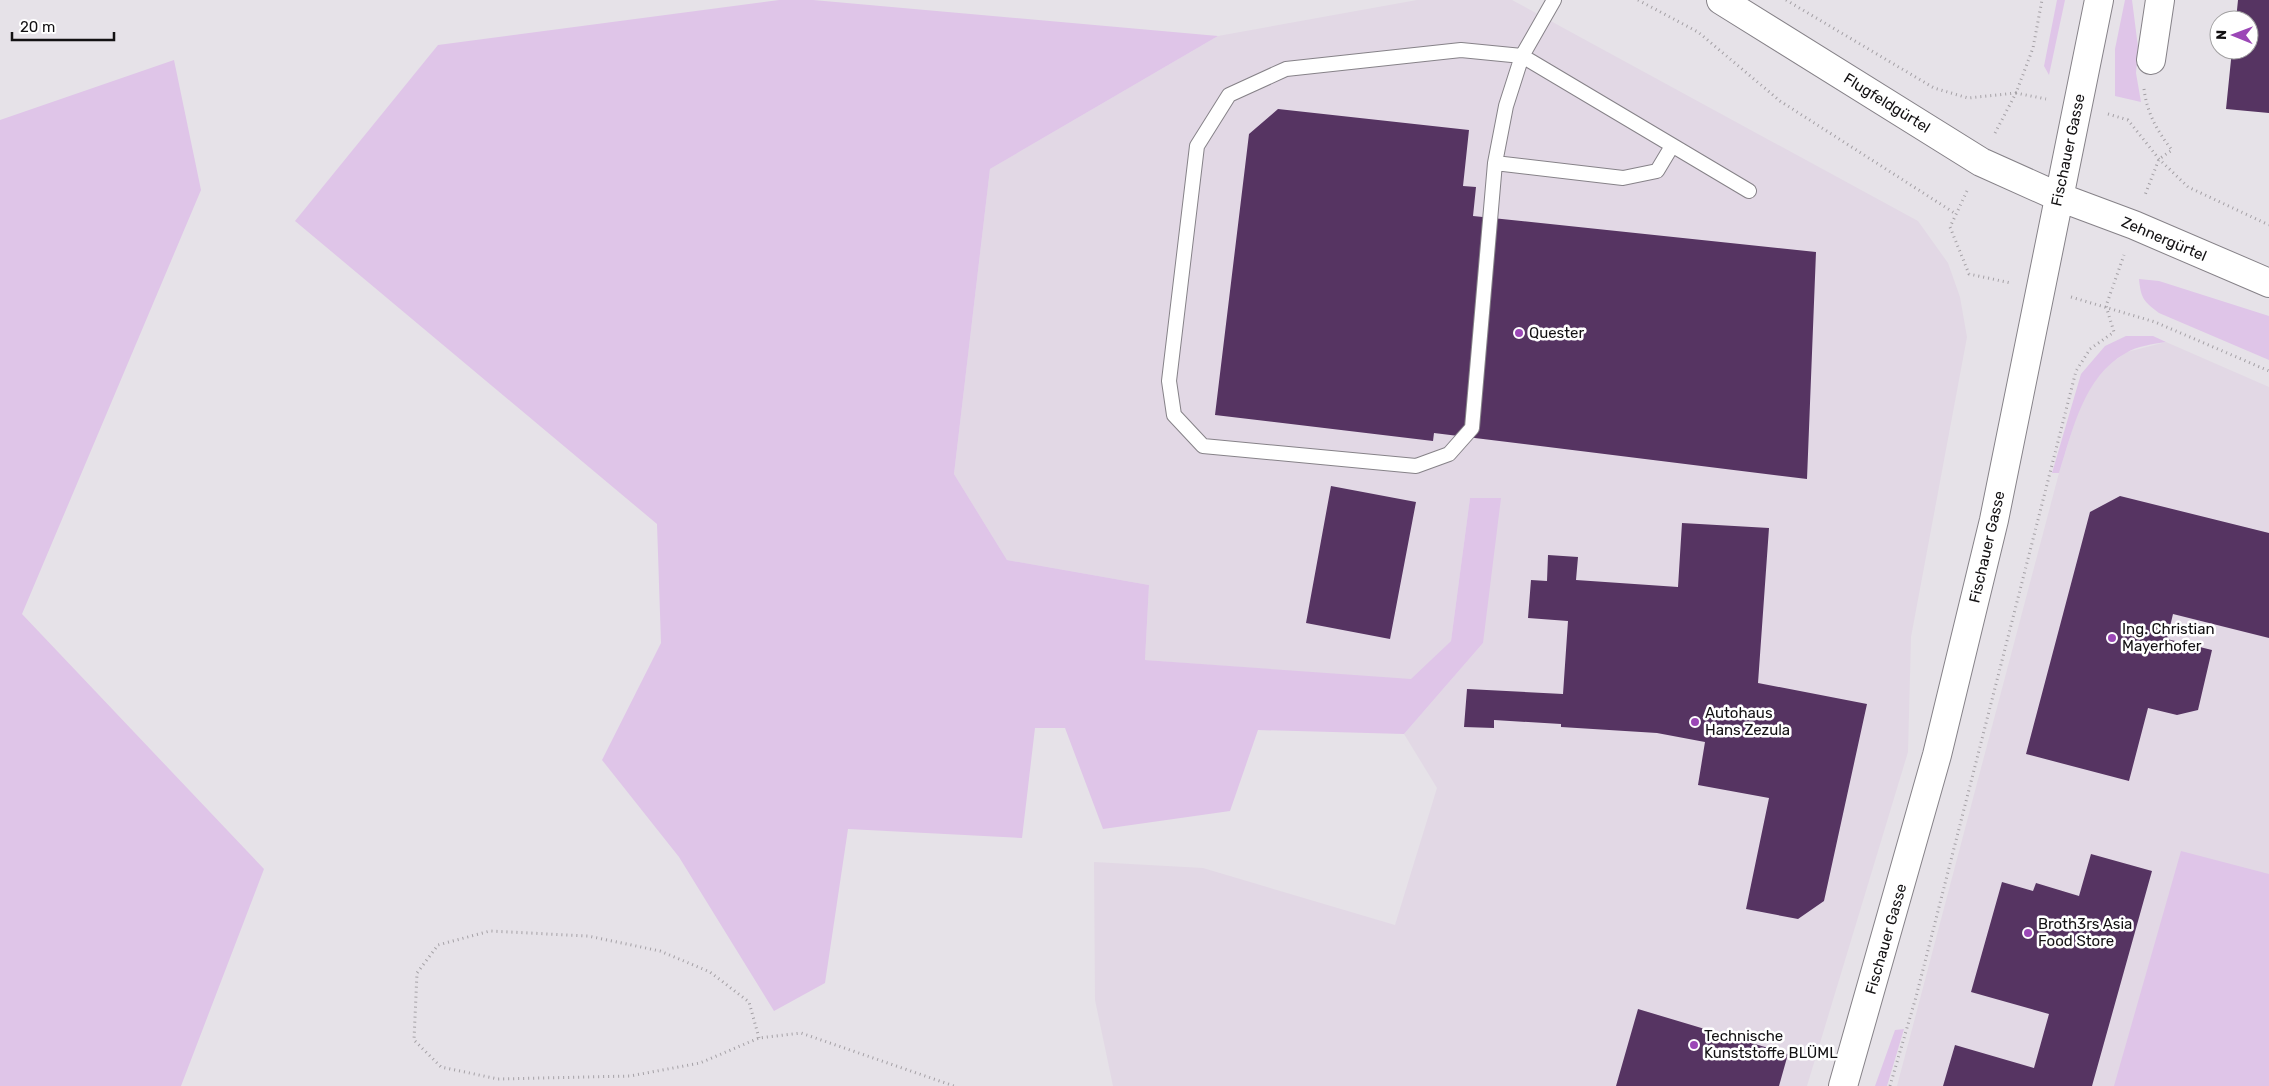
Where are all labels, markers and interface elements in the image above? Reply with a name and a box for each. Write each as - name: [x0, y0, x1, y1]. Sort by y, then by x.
- scale bar: [12, 10, 115, 42]
- north arrow: [2209, 10, 2259, 60]
- text: 20 m: [20, 18, 55, 36]
- text: N: [2213, 30, 2230, 40]
- street label: Flugfeldgürtel: [1840, 69, 1934, 137]
- street label: Fischauer Gasse: [2047, 92, 2089, 208]
- street label: Zehnergürtel: [2119, 213, 2209, 265]
- place label: Quester: [1529, 324, 1584, 342]
- marker: Quester: [1513, 327, 1525, 339]
- street label: Fischauer Gasse: [1965, 489, 2009, 605]
- place label: Ing. Christian Mayerhofer: [2122, 620, 2215, 655]
- marker: Ing. Christian Mayerhofer: [2106, 632, 2118, 644]
- place label: Autohaus Hans Zezula: [1705, 704, 1790, 739]
- marker: Autohaus Hans Zezula: [1689, 716, 1701, 728]
- street label: Fischauer Gasse: [1862, 882, 1910, 996]
- place label: Broth3rs Asia Food Store: [2038, 915, 2132, 950]
- marker: Broth3rs Asia Food Store: [2022, 927, 2034, 939]
- place label: Technische Kunststoffe BLÜML: [1704, 1027, 1838, 1062]
- marker: Technische Kunststoffe BLÜML: [1688, 1039, 1700, 1051]

